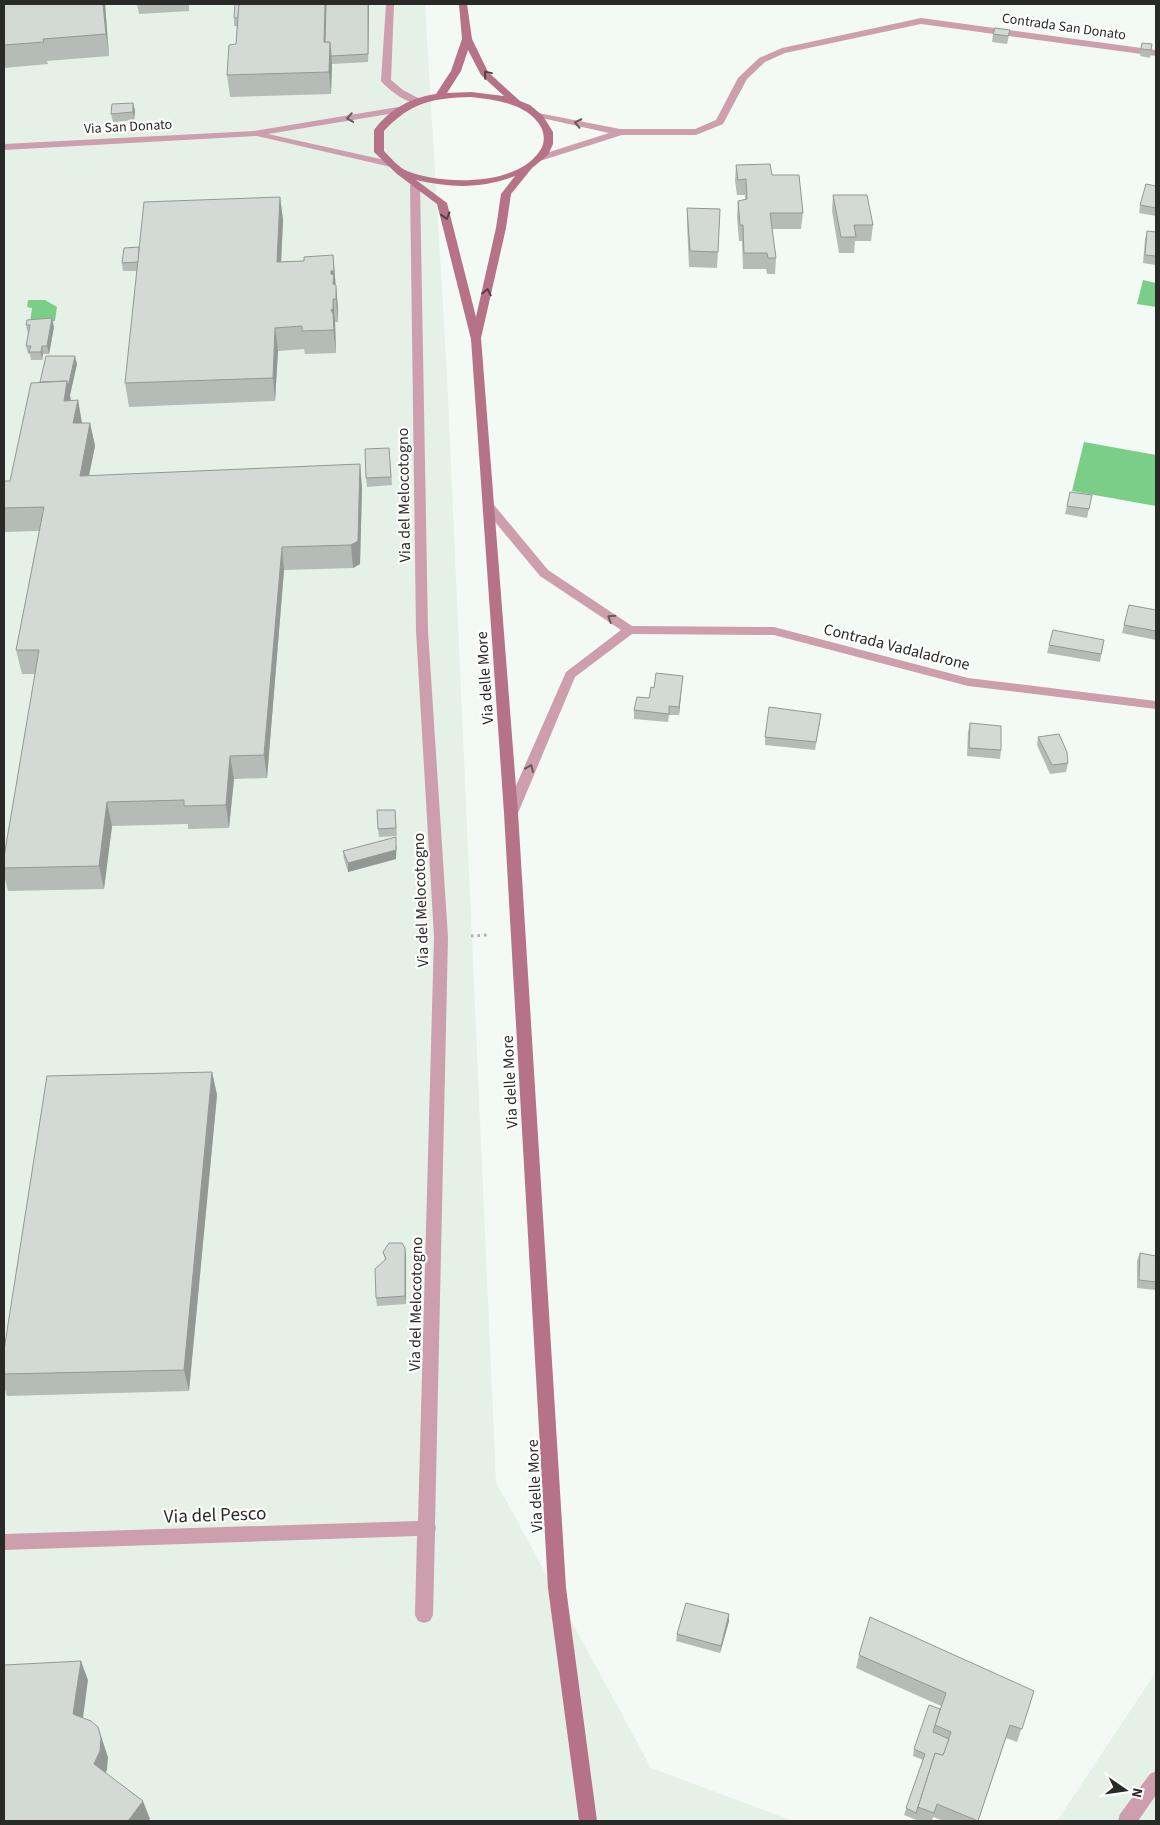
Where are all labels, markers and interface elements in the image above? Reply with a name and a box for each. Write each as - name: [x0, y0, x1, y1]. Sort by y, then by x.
- street label: Contrada San Donato: [1001, 8, 1127, 46]
- one-way arrow: [484, 71, 493, 80]
- one-way arrow: [346, 112, 355, 122]
- street label: Via San Donato: [83, 115, 173, 139]
- one-way arrow: [573, 118, 582, 129]
- one-way arrow: [440, 212, 450, 220]
- one-way arrow: [481, 287, 492, 296]
- street label: Via del Melocotogno: [392, 428, 416, 562]
- one-way arrow: [608, 615, 617, 624]
- street label: Contrada Vadaladrone: [821, 618, 972, 676]
- street label: Via delle More: [471, 631, 499, 725]
- one-way arrow: [524, 764, 535, 773]
- street label: Via del Melocotogno: [408, 832, 434, 968]
- street label: Via delle More: [497, 1035, 523, 1129]
- street label: Via del Melocotogno: [404, 1237, 428, 1371]
- street label: Via delle More: [522, 1439, 548, 1533]
- street label: Via del Pesco: [163, 1500, 267, 1531]
- north arrow: [1100, 1765, 1150, 1815]
- text: N: [1126, 1786, 1147, 1799]

